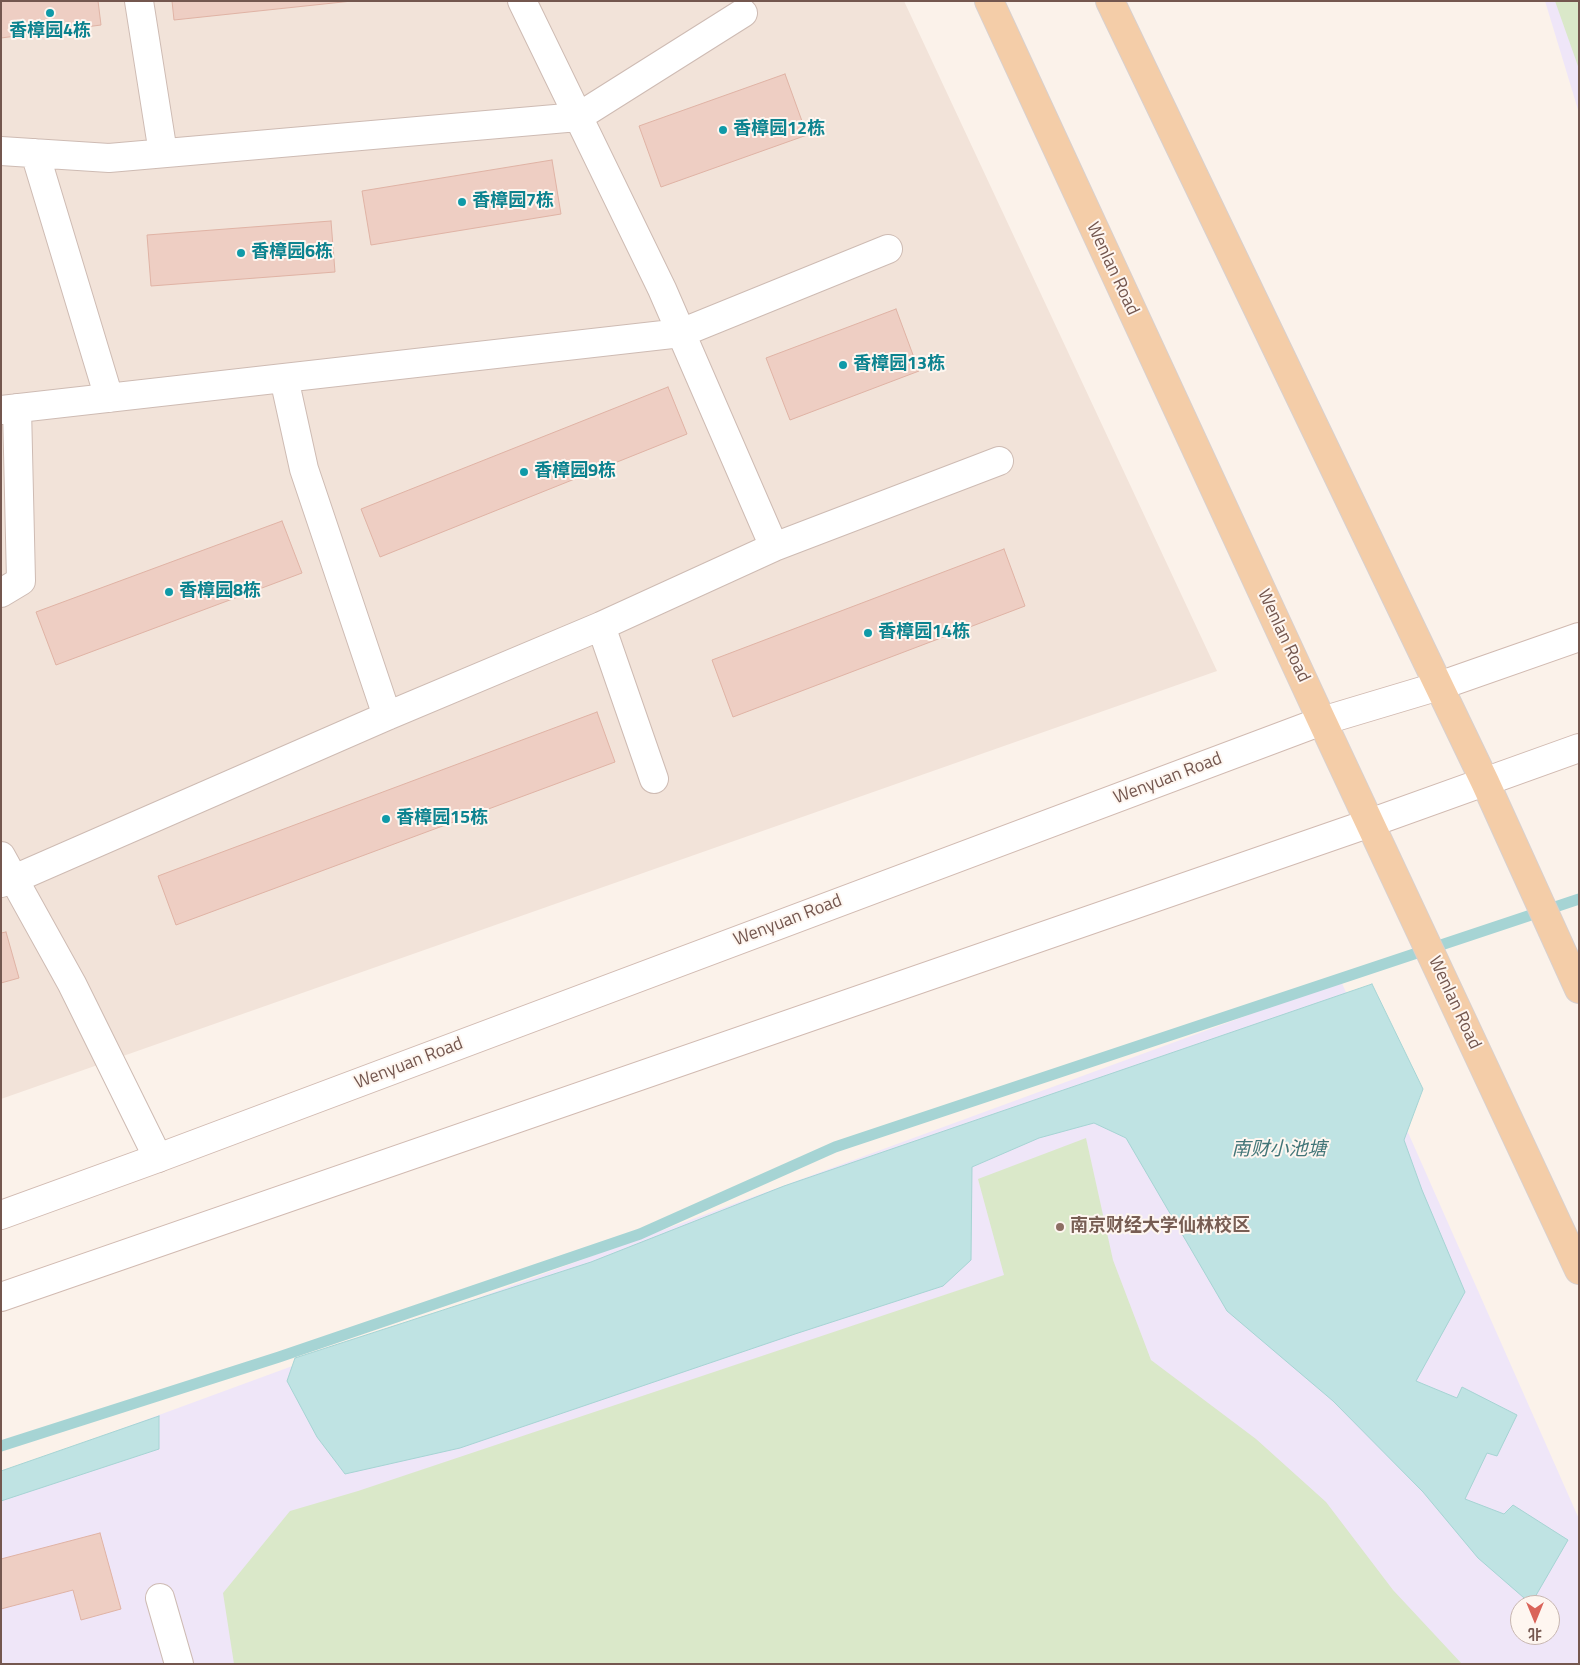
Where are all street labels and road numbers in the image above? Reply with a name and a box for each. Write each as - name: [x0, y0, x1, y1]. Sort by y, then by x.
- street label: Wenlan Road: [1081, 219, 1143, 319]
- street label: Wenlan Road: [1252, 586, 1314, 686]
- street label: Wenyuan Road: [1111, 748, 1225, 810]
- street label: Wenyuan Road: [731, 890, 845, 952]
- street label: Wenlan Road: [1423, 953, 1485, 1053]
- street label: Wenyuan Road: [352, 1033, 466, 1095]

